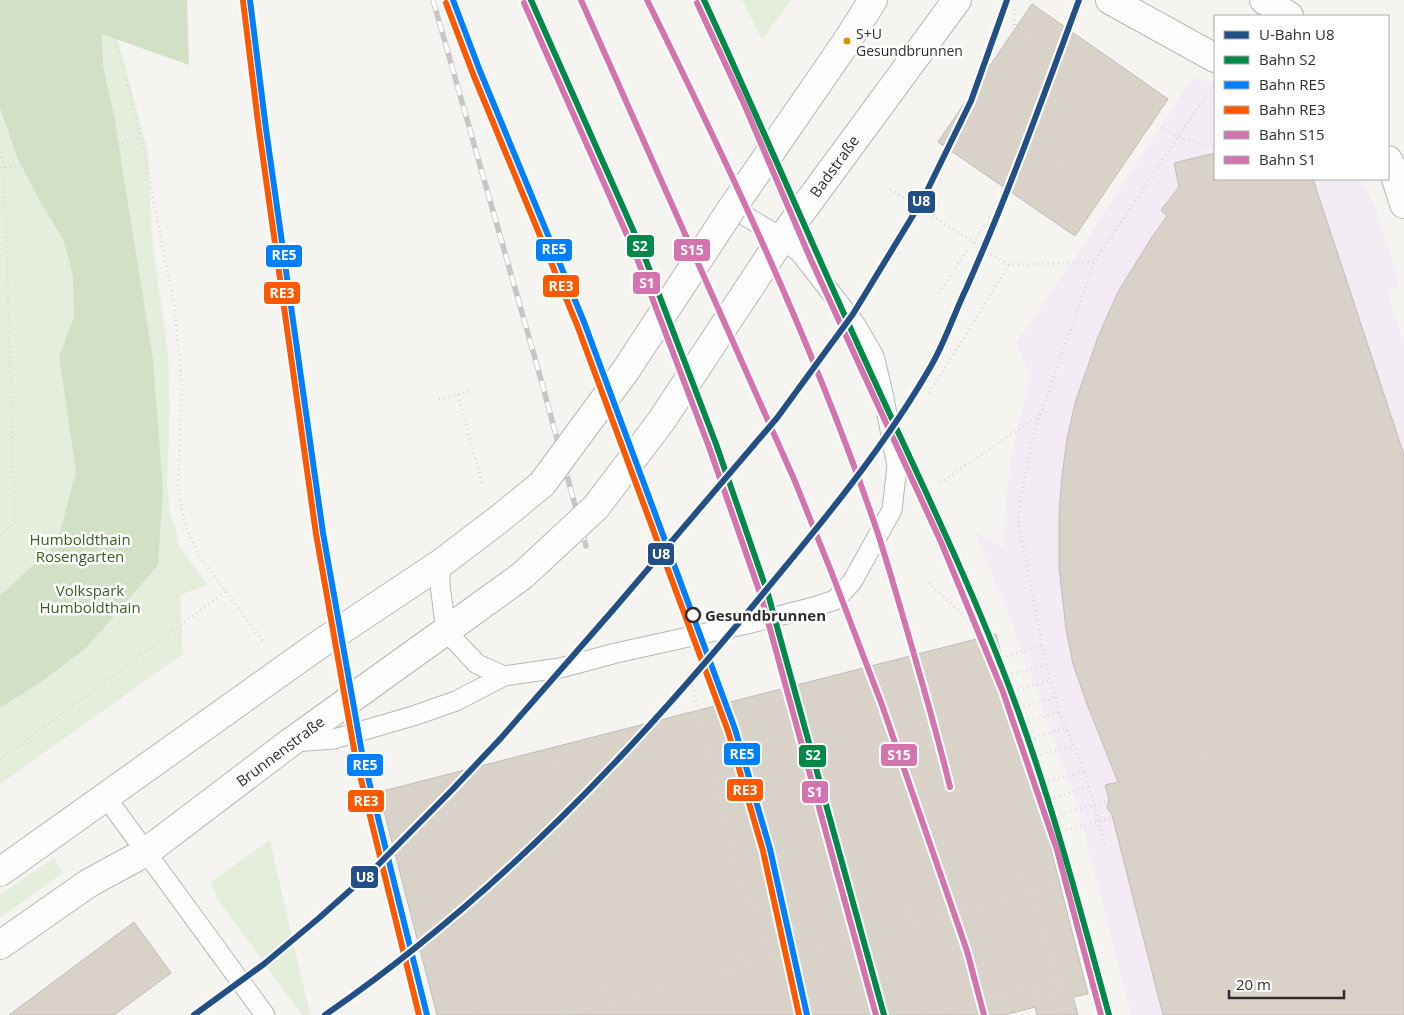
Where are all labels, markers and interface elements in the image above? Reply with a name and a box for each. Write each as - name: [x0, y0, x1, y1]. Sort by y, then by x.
- legend: [1214, 15, 1389, 180]
- place label: S+U Gesundbrunnen: [856, 24, 963, 60]
- text: U-Bahn U8: [1259, 24, 1335, 44]
- marker: S+U Gesundbrunnen: [842, 36, 852, 46]
- text: Bahn S2: [1259, 49, 1316, 69]
- text: Bahn RE5: [1259, 74, 1326, 94]
- text: Bahn RE3: [1259, 99, 1326, 119]
- text: Bahn S15: [1259, 124, 1325, 144]
- street label: Badstraße: [805, 131, 863, 201]
- text: Bahn S1: [1259, 149, 1316, 169]
- line badge: U8: [907, 190, 936, 214]
- text: U8: [912, 191, 930, 210]
- line badge: S2: [626, 234, 655, 258]
- text: S2: [632, 236, 648, 255]
- line badge: RE5: [535, 238, 573, 262]
- line badge: S15: [673, 238, 711, 262]
- text: RE5: [541, 239, 567, 258]
- text: S15: [680, 240, 704, 259]
- line badge: RE5: [265, 244, 303, 268]
- text: RE5: [271, 245, 297, 264]
- line badge: S1: [632, 271, 661, 295]
- text: S1: [639, 273, 655, 292]
- line badge: RE3: [542, 274, 580, 298]
- text: RE3: [548, 276, 574, 295]
- line badge: RE3: [263, 281, 301, 305]
- text: RE3: [269, 283, 295, 302]
- park label: Humboldthain Rosengarten: [29, 529, 131, 566]
- line badge: U8: [647, 542, 675, 566]
- text: U8: [652, 544, 670, 563]
- park label: Volkspark Humboldthain: [39, 580, 141, 617]
- place label: Gesundbrunnen: [705, 605, 826, 625]
- marker: Gesundbrunnen: [685, 607, 701, 623]
- street label: Brunnenstraße: [232, 711, 328, 791]
- line badge: RE5: [723, 742, 761, 766]
- line badge: S15: [880, 743, 918, 767]
- text: RE5: [729, 744, 755, 763]
- line badge: S2: [798, 744, 827, 768]
- text: S2: [805, 745, 821, 764]
- text: S15: [887, 745, 911, 764]
- line badge: RE5: [346, 753, 384, 777]
- text: RE5: [352, 755, 378, 774]
- line badge: RE3: [726, 778, 764, 802]
- text: RE3: [732, 780, 758, 799]
- line badge: S1: [801, 780, 829, 804]
- text: S1: [807, 782, 823, 801]
- line badge: RE3: [347, 789, 385, 813]
- text: RE3: [353, 791, 379, 810]
- line badge: U8: [350, 865, 379, 889]
- text: U8: [356, 867, 374, 886]
- scale bar: [1229, 968, 1344, 1000]
- text: 20 m: [1236, 974, 1271, 994]

